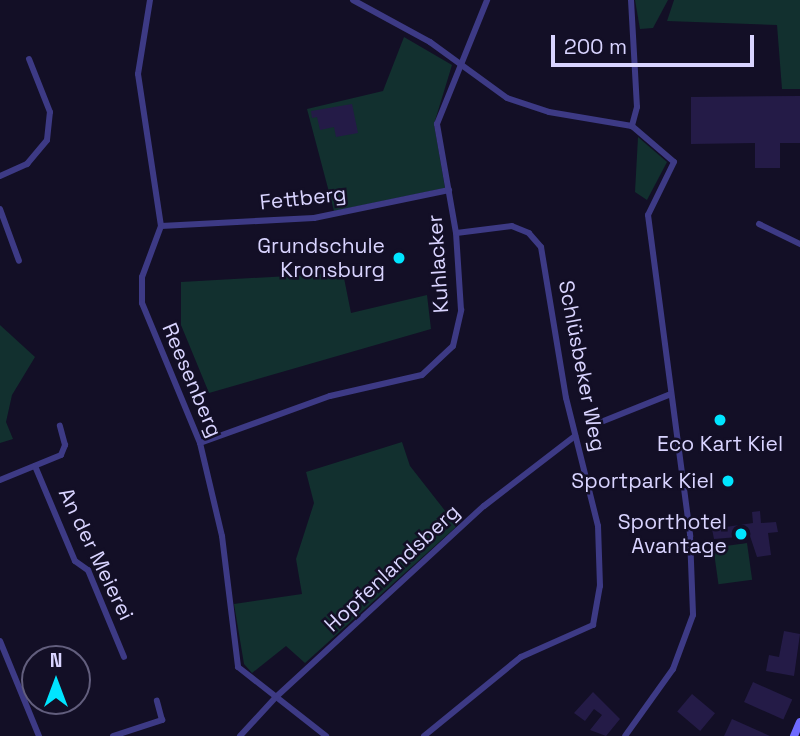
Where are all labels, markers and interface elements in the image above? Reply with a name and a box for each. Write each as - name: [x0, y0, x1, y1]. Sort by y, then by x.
- scale bar: [555, 21, 758, 65]
- text: 200 m: [564, 33, 627, 60]
- street label: Fettberg: [258, 181, 348, 215]
- street label: Kuhlacker: [422, 214, 454, 314]
- place label: Grundschule Kronsburg: [257, 233, 385, 283]
- marker: Grundschule Kronsburg: [391, 250, 407, 266]
- street label: Schlüsbeker Weg: [553, 278, 611, 454]
- street label: Reesenberg: [157, 319, 227, 441]
- marker: Eco Kart Kiel: [712, 412, 728, 428]
- place label: Eco Kart Kiel: [657, 431, 783, 457]
- place label: Sportpark Kiel: [571, 468, 714, 494]
- marker: Sportpark Kiel: [720, 473, 736, 489]
- street label: An der Meierei: [53, 484, 139, 624]
- street label: Hopfenlandsberg: [319, 499, 465, 637]
- place label: Sporthotel Avantage: [618, 509, 727, 559]
- marker: Sporthotel Avantage: [733, 526, 749, 542]
- north arrow: [21, 645, 91, 715]
- text: N: [50, 648, 62, 673]

